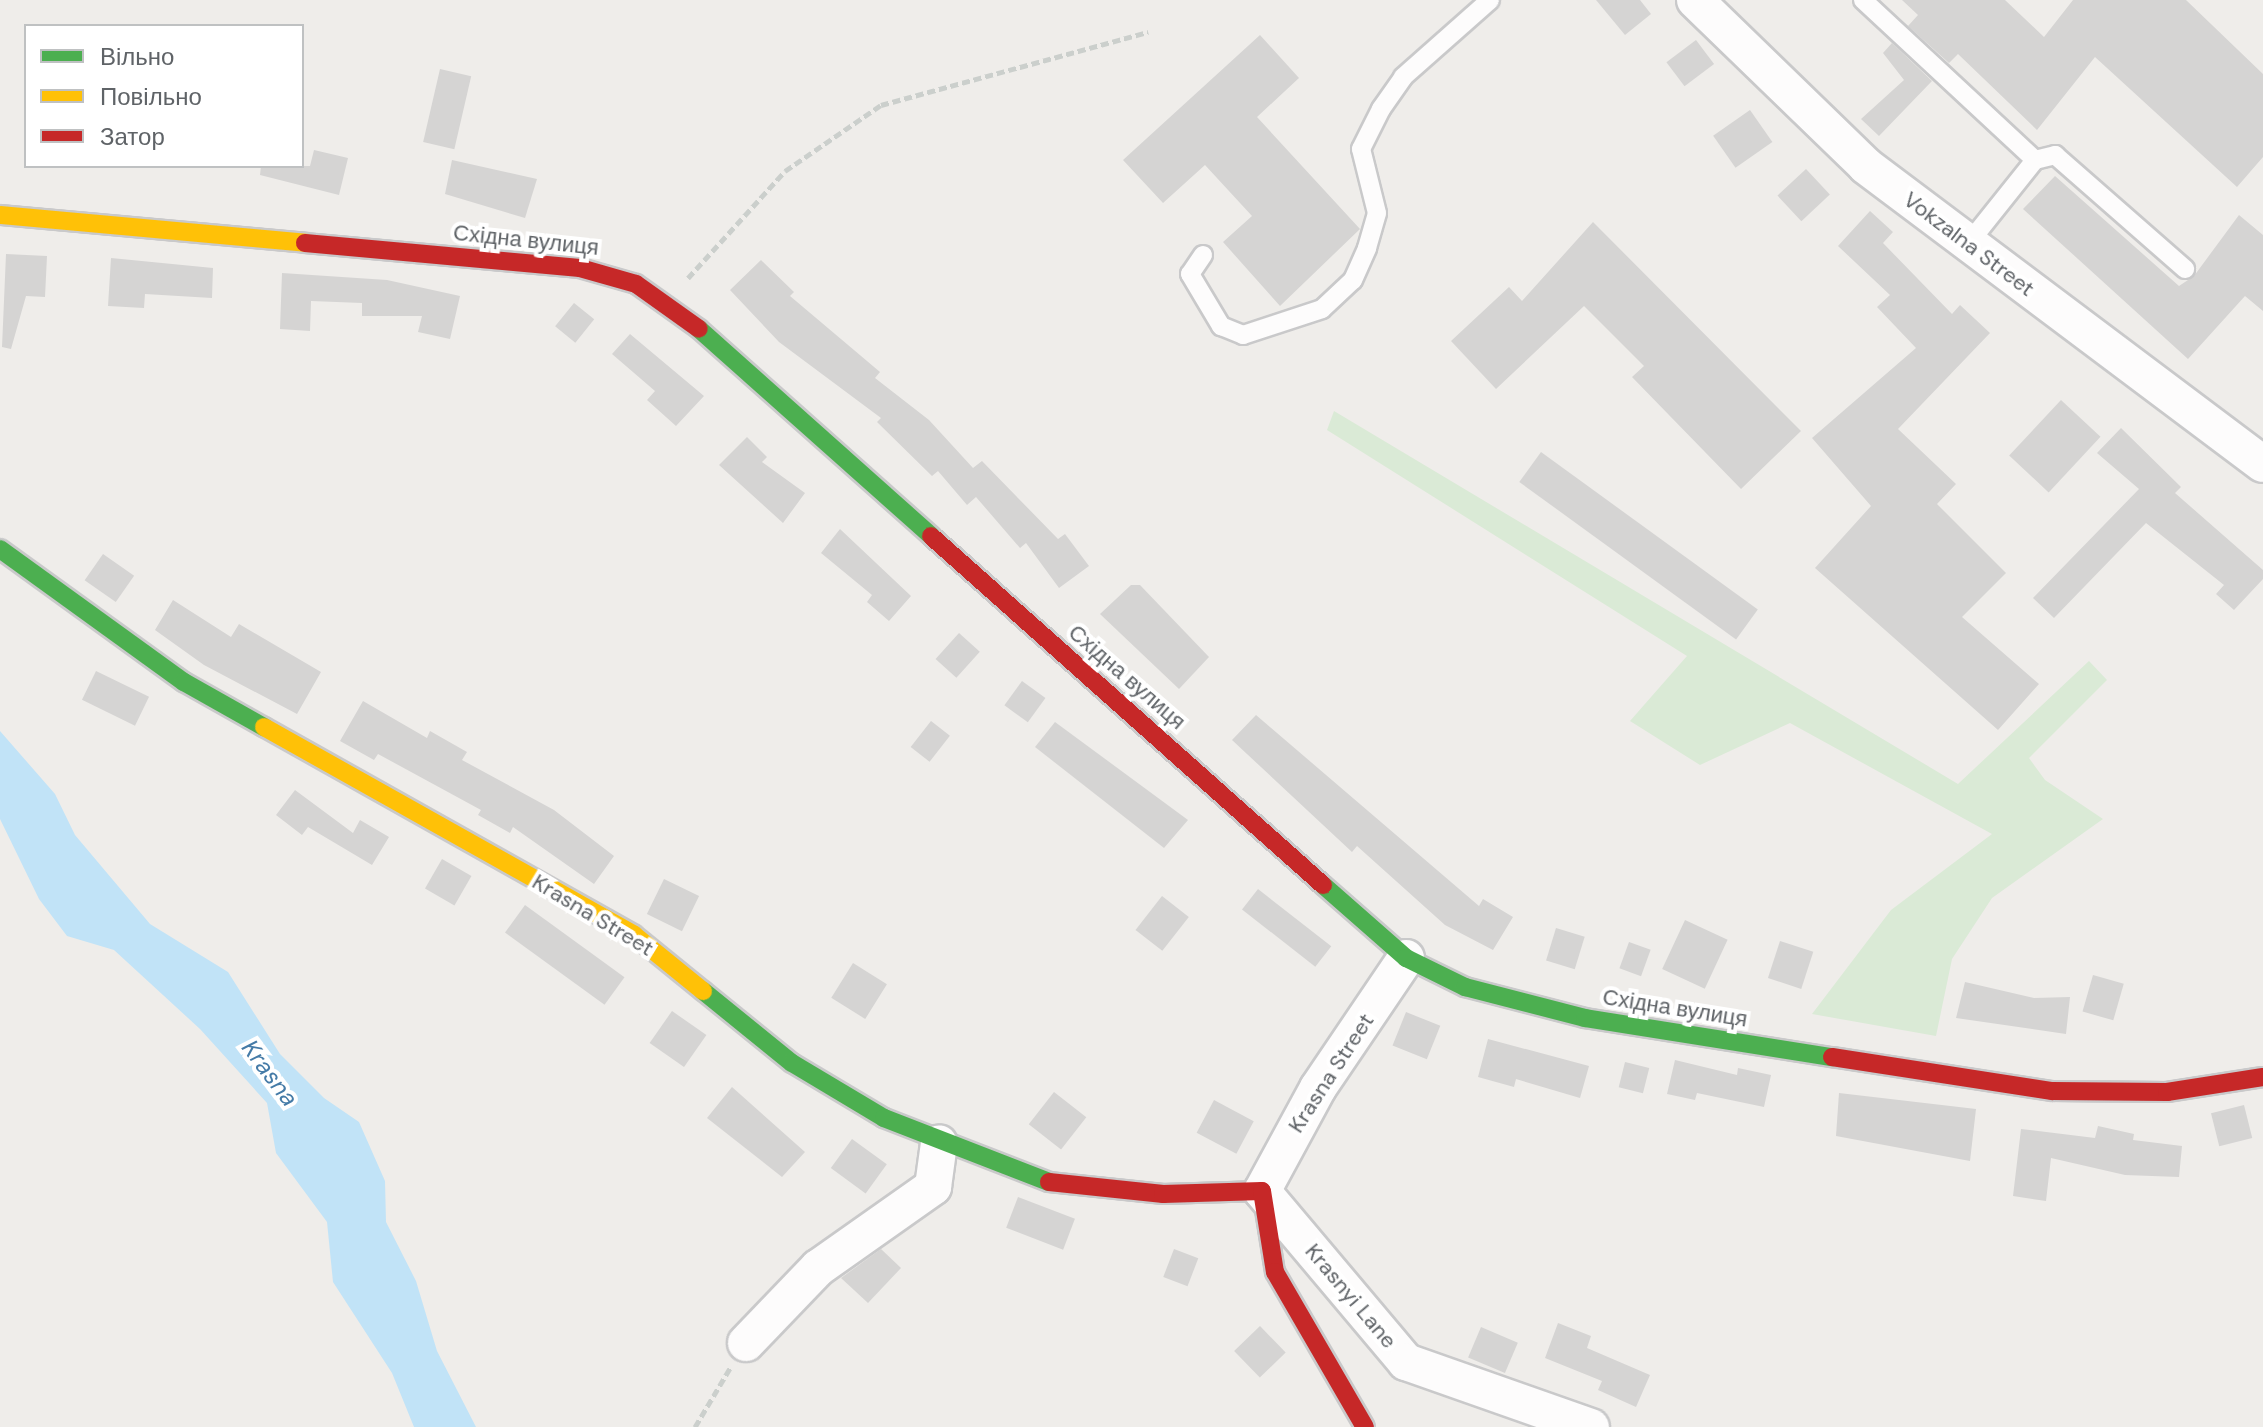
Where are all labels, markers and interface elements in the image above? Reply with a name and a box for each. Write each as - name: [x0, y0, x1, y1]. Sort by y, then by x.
- legend: [24, 24, 304, 168]
- text: Вільно: [100, 41, 174, 72]
- text: Повільно: [100, 81, 202, 112]
- text: Затор: [100, 121, 165, 152]
- street label: Vokzalna Street: [1898, 186, 2040, 302]
- street label: Східна вулиця: [452, 219, 600, 261]
- street label: Східна вулиця: [1063, 619, 1191, 735]
- street label: Krasna Street: [528, 868, 658, 962]
- street label: Східна вулиця: [1601, 984, 1749, 1032]
- street label: Krasna Street: [1283, 1008, 1379, 1138]
- water label: Krasna: [236, 1034, 304, 1112]
- street label: Krasnyi Lane: [1300, 1238, 1402, 1354]

